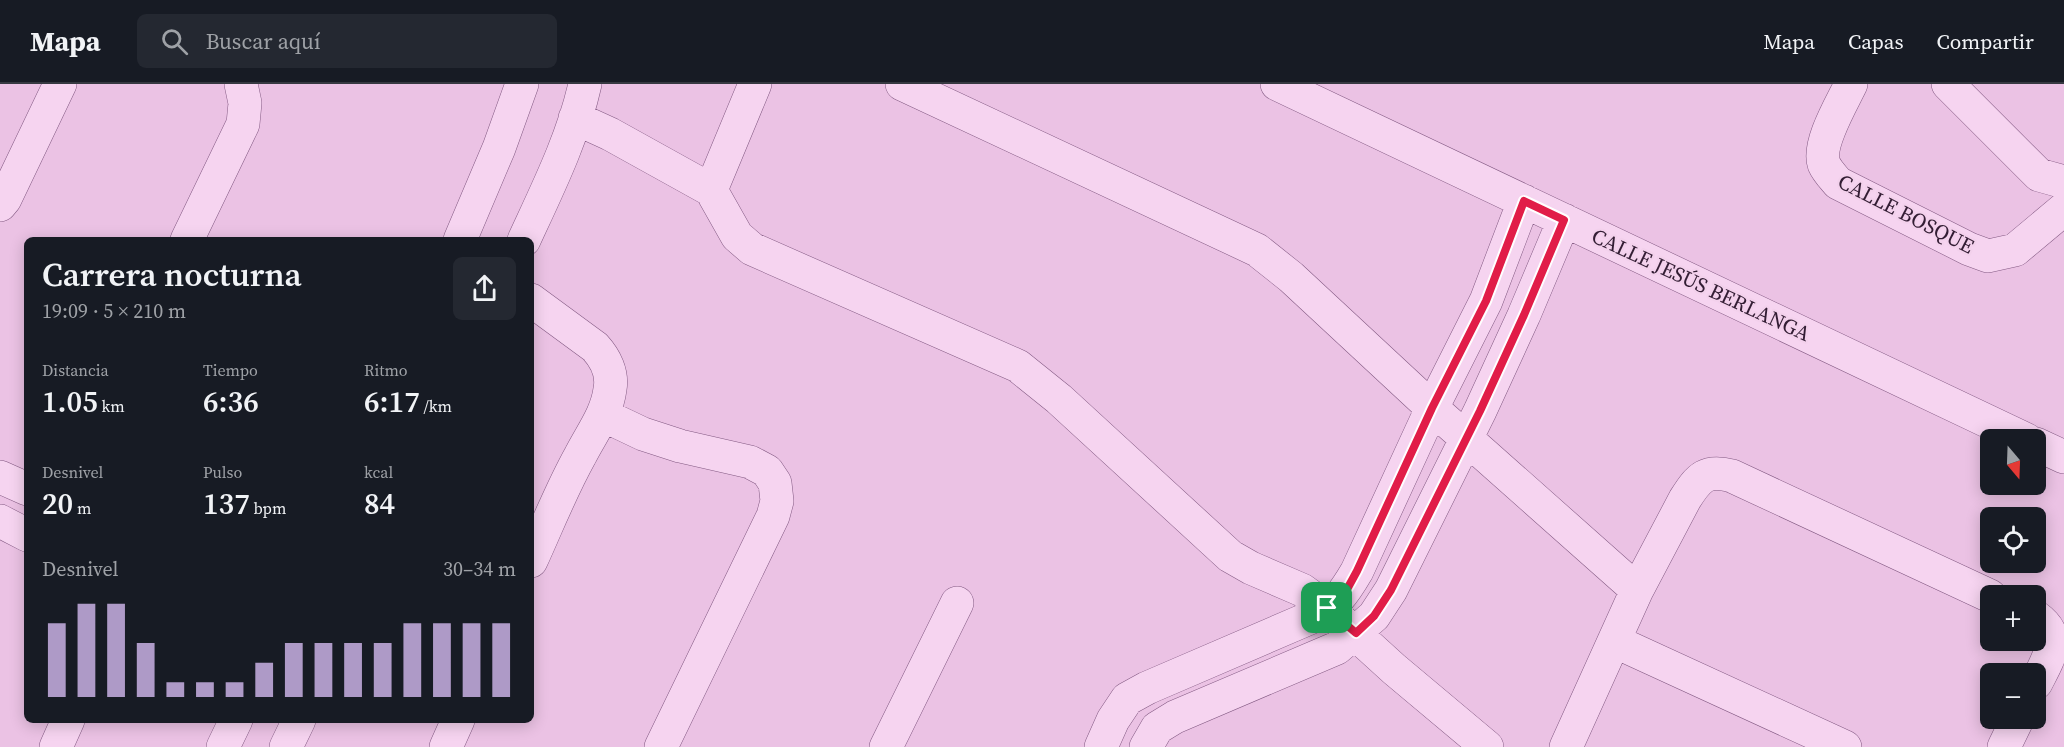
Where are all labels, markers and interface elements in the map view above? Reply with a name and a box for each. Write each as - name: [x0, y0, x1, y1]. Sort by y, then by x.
- search box: [137, 14, 557, 68]
- text: Mapa: [30, 22, 101, 60]
- icon: search: [158, 25, 191, 58]
- text: Buscar aquí: [206, 26, 321, 56]
- text: Mapa: [1763, 27, 1815, 56]
- text: Capas: [1848, 27, 1904, 56]
- text: Compartir: [1937, 27, 2034, 56]
- street label: CALLE BOSQUE: [1833, 167, 1979, 260]
- street label: CALLE JESÚS BERLANGA: [1587, 221, 1815, 348]
- text: Carrera nocturna: [42, 252, 302, 297]
- button: share: [453, 257, 516, 320]
- text: 19:09 · 5 × 210 m: [42, 297, 186, 325]
- text: Distancia: [42, 359, 109, 381]
- text: Tiempo: [203, 359, 258, 381]
- text: Ritmo: [364, 359, 408, 381]
- text: 1.05: [42, 381, 98, 422]
- text: 6:36: [203, 381, 259, 422]
- text: 6:17: [364, 381, 420, 422]
- text: km: [98, 395, 125, 417]
- text: /km: [420, 395, 452, 417]
- north arrow: [1980, 429, 2046, 495]
- map controls: [1980, 429, 2046, 729]
- text: Desnivel: [42, 461, 103, 483]
- text: Pulso: [203, 461, 242, 483]
- text: kcal: [364, 461, 393, 483]
- text: 20: [42, 483, 73, 524]
- text: 137: [203, 483, 250, 524]
- text: 84: [364, 483, 395, 524]
- text: m: [73, 497, 91, 519]
- text: bpm: [250, 497, 286, 519]
- button: locate: [1980, 507, 2046, 573]
- text: Desnivel: [42, 555, 119, 583]
- text: 30–34 m: [443, 555, 516, 583]
- pin: [1301, 582, 1352, 633]
- button: +: [1980, 585, 2046, 651]
- icon: arrive: [1310, 591, 1343, 624]
- button: −: [1980, 663, 2046, 729]

